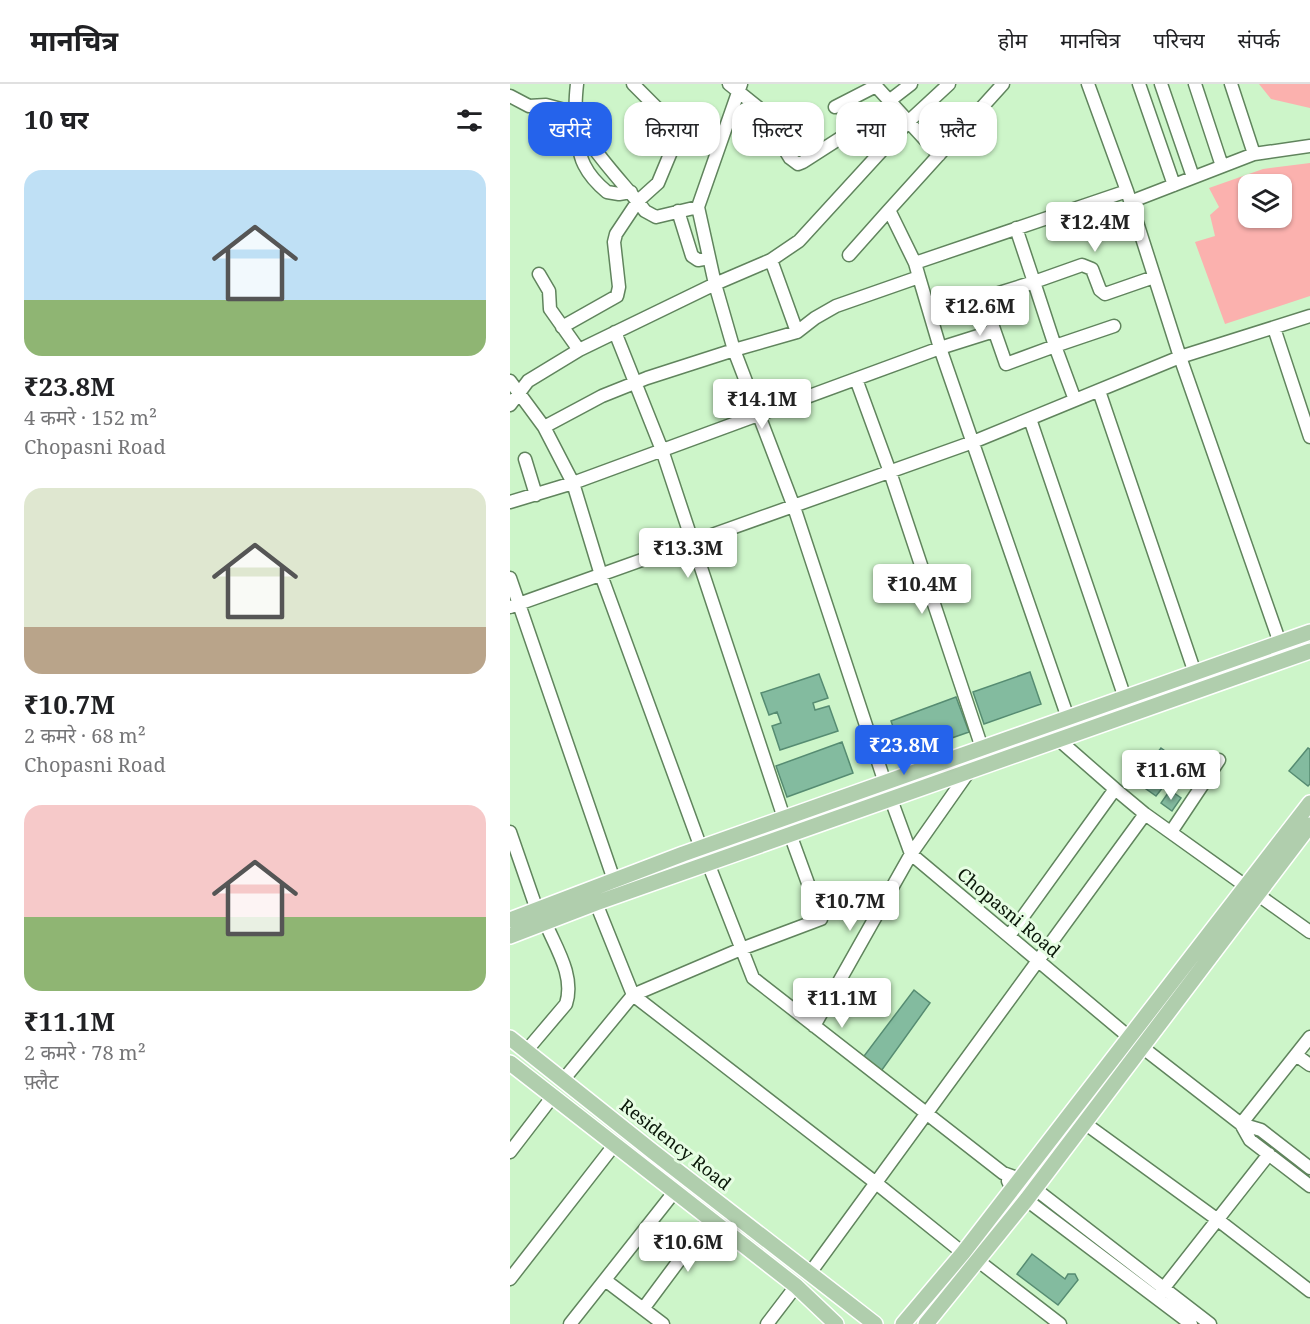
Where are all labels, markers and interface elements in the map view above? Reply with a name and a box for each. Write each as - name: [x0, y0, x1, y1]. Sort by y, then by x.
- text: मानचित्र: [30, 21, 118, 59]
- text: होम: [998, 26, 1027, 54]
- text: मानचित्र: [1060, 26, 1120, 54]
- text: परिचय: [1153, 26, 1205, 54]
- text: संपर्क: [1238, 26, 1280, 54]
- text: 10 घर: [24, 101, 88, 137]
- chip: खरीदें: [528, 102, 612, 156]
- chip: किराया: [624, 102, 720, 156]
- chip: फ़िल्टर: [732, 102, 824, 156]
- chip: नया: [836, 102, 907, 156]
- chip: फ़्लैट: [919, 102, 997, 156]
- icon: filters: [453, 104, 486, 137]
- map controls: [1238, 174, 1292, 228]
- button: layers: [1238, 174, 1292, 228]
- pin: ₹12.4M: [1046, 202, 1144, 253]
- text: ₹12.4M: [1060, 208, 1130, 235]
- icon: home: [201, 209, 309, 317]
- pin: ₹12.6M: [931, 286, 1029, 337]
- text: ₹12.6M: [945, 292, 1015, 319]
- text: ₹23.8M: [24, 368, 115, 404]
- pin: ₹14.1M: [713, 379, 811, 430]
- text: ₹14.1M: [727, 385, 797, 412]
- text: 4 कमरे · 152 m²: [24, 404, 157, 431]
- text: Chopasni Road: [24, 433, 166, 460]
- icon: home: [201, 527, 309, 635]
- pin: ₹13.3M: [639, 528, 737, 579]
- text: ₹13.3M: [653, 534, 723, 561]
- pin: ₹10.4M: [873, 564, 971, 615]
- text: ₹10.4M: [887, 570, 957, 597]
- text: ₹10.7M: [24, 686, 115, 722]
- text: 2 कमरे · 68 m²: [24, 722, 146, 749]
- pin: ₹23.8M: [855, 725, 953, 776]
- text: ₹23.8M: [869, 731, 939, 758]
- pin: ₹11.6M: [1122, 750, 1220, 801]
- text: Chopasni Road: [24, 751, 166, 778]
- text: ₹11.6M: [1136, 756, 1206, 783]
- icon: home: [201, 844, 309, 952]
- street label: Chopasni Road: [952, 862, 1066, 962]
- pin: ₹10.7M: [801, 881, 899, 932]
- text: ₹10.7M: [815, 887, 885, 914]
- pin: ₹11.1M: [793, 978, 891, 1029]
- text: ₹11.1M: [807, 984, 877, 1011]
- text: ₹11.1M: [24, 1003, 115, 1039]
- text: 2 कमरे · 78 m²: [24, 1039, 146, 1066]
- text: फ़्लैट: [24, 1068, 59, 1095]
- street label: Residency Road: [616, 1093, 736, 1195]
- pin: ₹10.6M: [639, 1222, 737, 1273]
- text: ₹10.6M: [653, 1228, 723, 1255]

